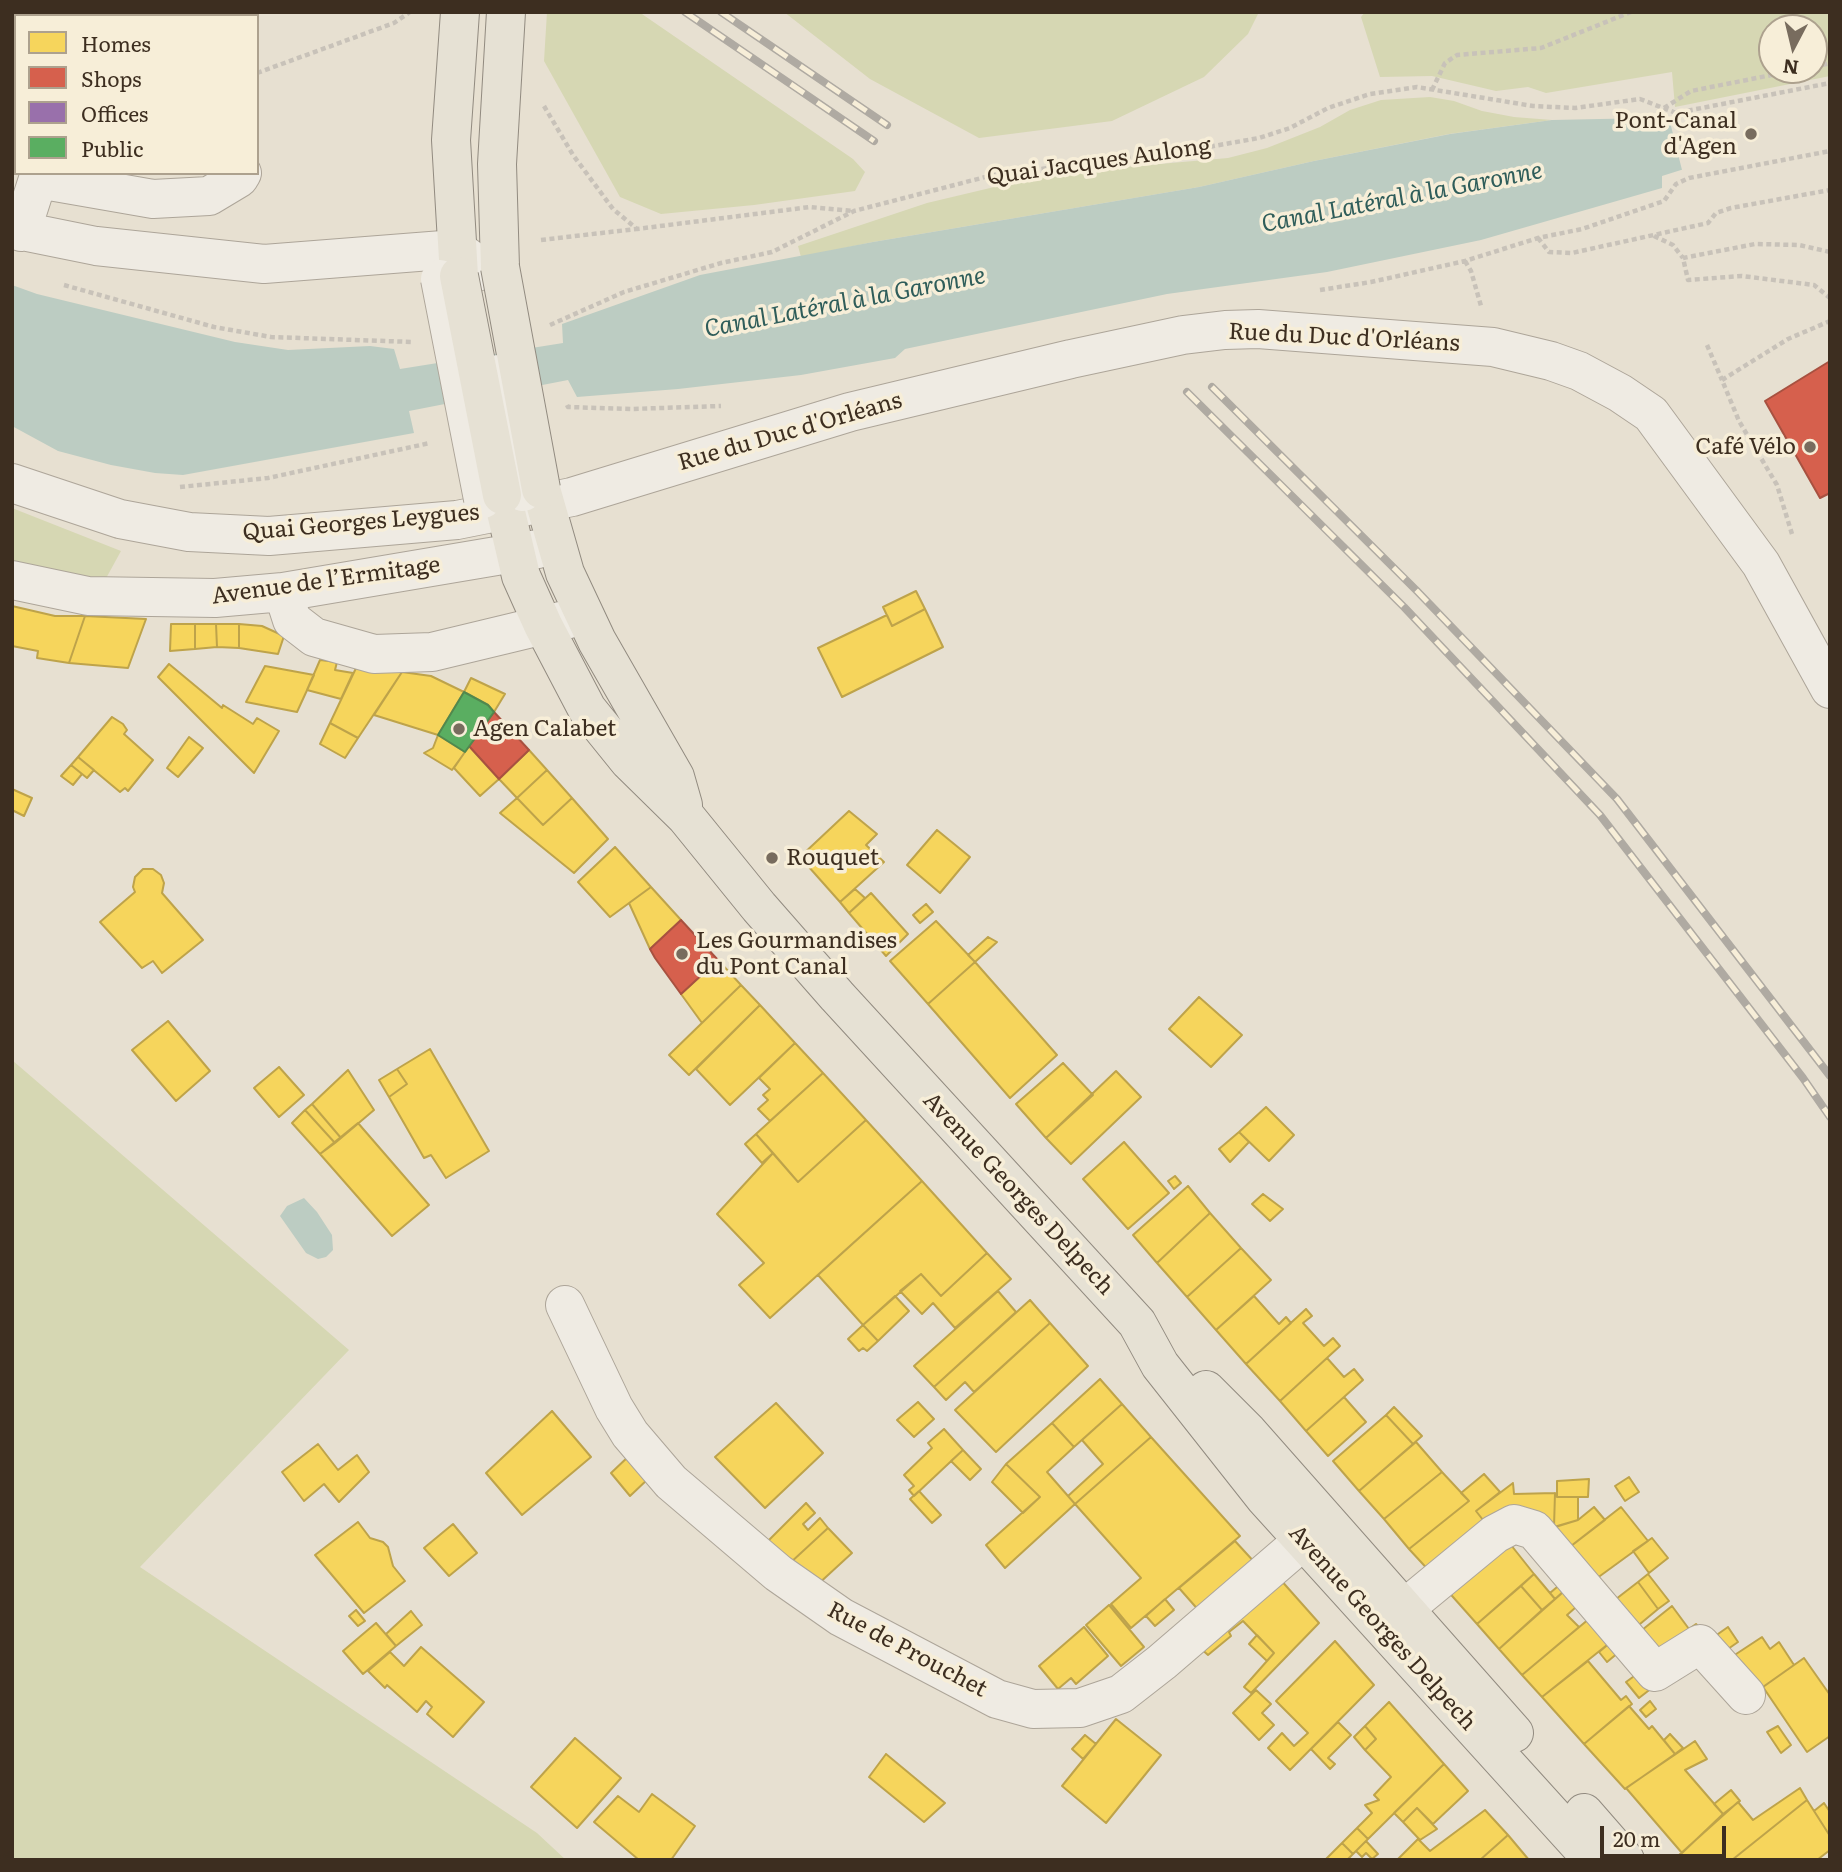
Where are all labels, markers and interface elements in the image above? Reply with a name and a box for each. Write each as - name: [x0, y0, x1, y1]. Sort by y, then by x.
- legend: [14, 14, 259, 175]
- north arrow: [1758, 14, 1828, 84]
- text: Homes: [81, 27, 151, 58]
- text: N: [1781, 53, 1800, 83]
- text: Shops: [81, 62, 142, 93]
- text: Offices: [81, 97, 148, 128]
- place label: Pont-Canal d'Agen: [1615, 107, 1737, 161]
- marker: Pont-Canal d'Agen: [1743, 126, 1759, 142]
- text: Public: [81, 132, 143, 163]
- street label: Quai Jacques Aulong: [985, 133, 1213, 191]
- water label: Canal Latéral à la Garonne: [1259, 157, 1545, 239]
- water label: Canal Latéral à la Garonne: [702, 262, 988, 344]
- street label: Rue du Duc d'Orléans: [1228, 318, 1460, 358]
- street label: Rue du Duc d'Orléans: [675, 387, 905, 477]
- place label: Café Vélo: [1695, 433, 1796, 461]
- marker: Café Vélo: [1802, 439, 1818, 455]
- street label: Quai Georges Leygues: [242, 499, 480, 547]
- street label: Avenue de l’Ermitage: [210, 551, 442, 611]
- place label: Agen Calabet: [473, 715, 616, 743]
- marker: Agen Calabet: [451, 721, 467, 737]
- place label: Rouquet: [786, 844, 879, 872]
- marker: Rouquet: [764, 850, 780, 866]
- place label: Les Gourmandises du Pont Canal: [696, 927, 897, 981]
- marker: Les Gourmandises du Pont Canal: [674, 946, 690, 962]
- street label: Avenue Georges Delpech: [917, 1087, 1119, 1301]
- street label: Avenue Georges Delpech: [1282, 1520, 1482, 1736]
- street label: Rue de Prouchet: [822, 1596, 992, 1704]
- scale bar: [1604, 1812, 1730, 1856]
- text: 20 m: [1613, 1822, 1660, 1853]

